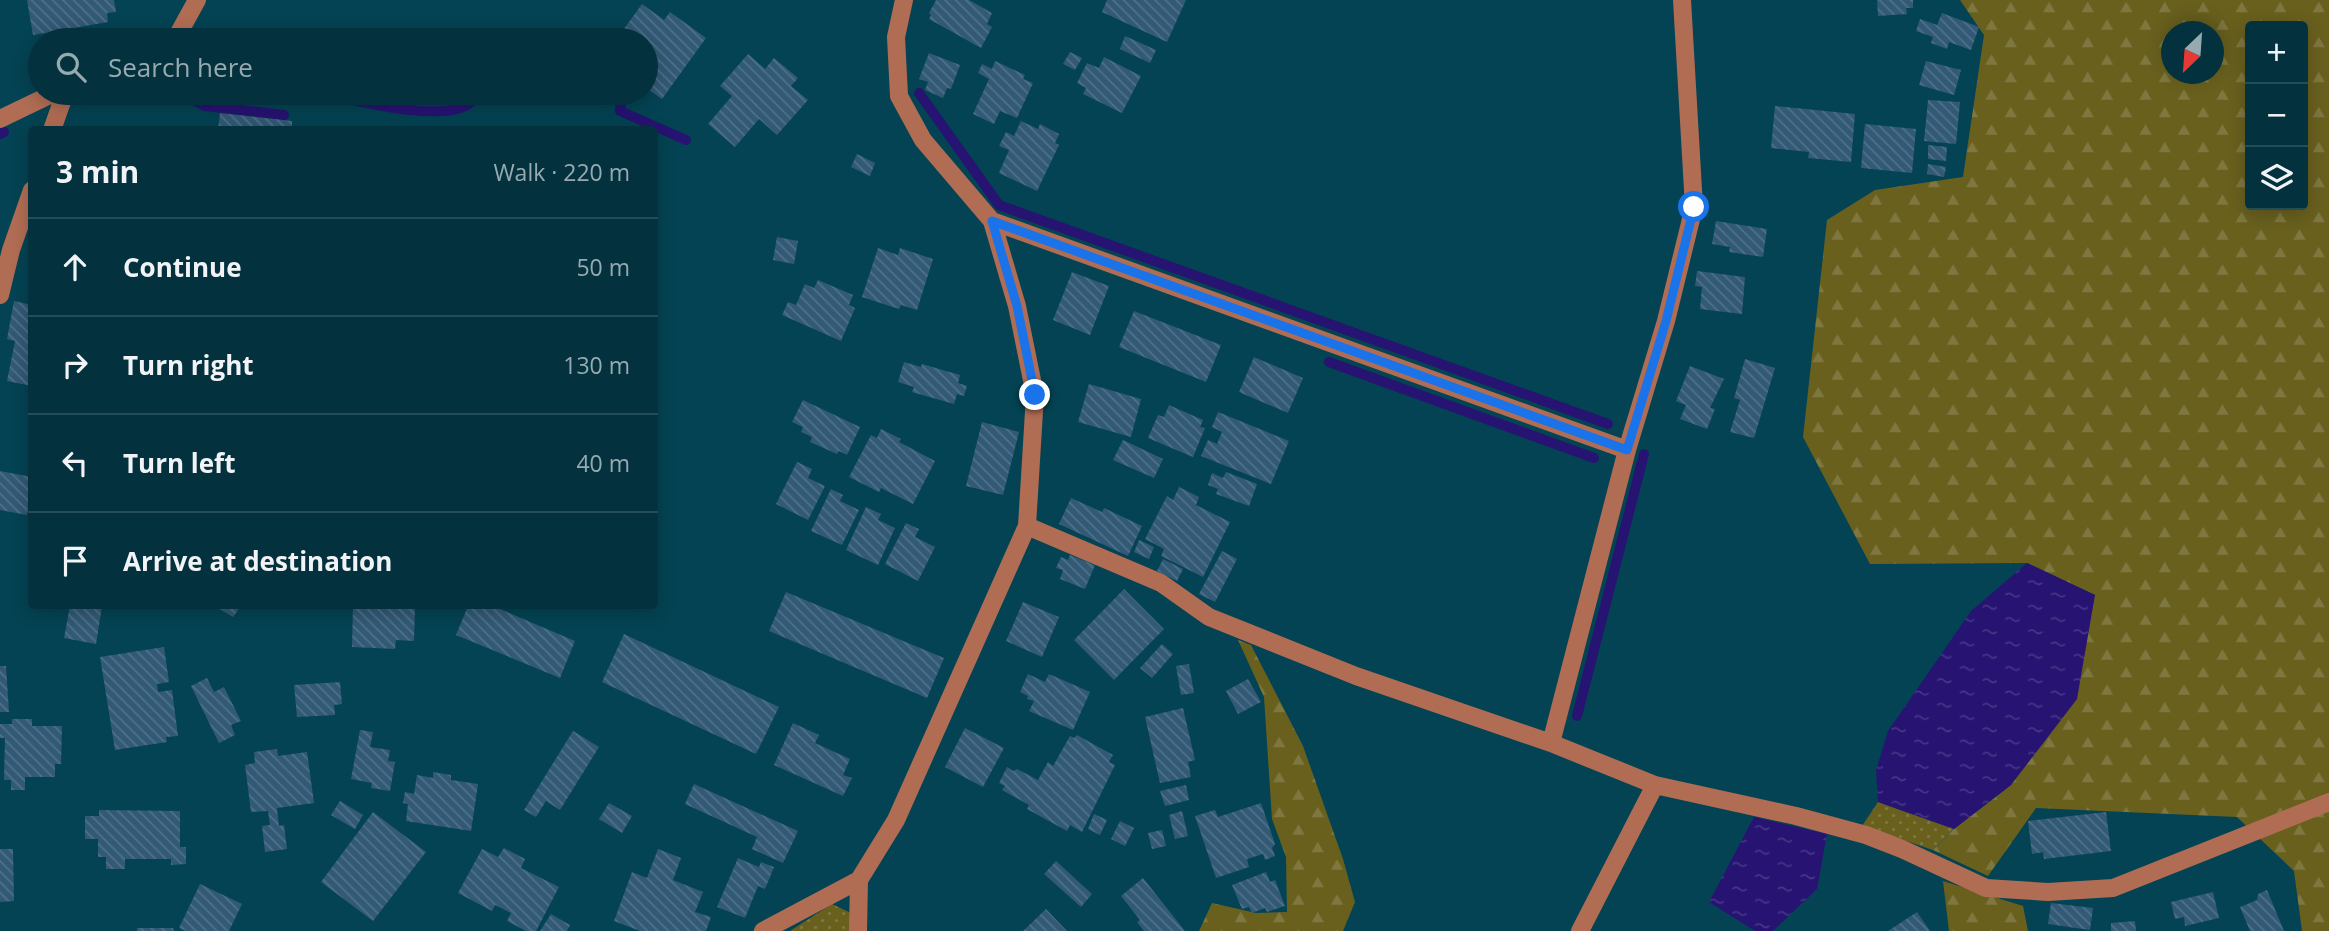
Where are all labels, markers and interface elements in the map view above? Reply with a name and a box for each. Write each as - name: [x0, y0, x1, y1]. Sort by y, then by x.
- north arrow: [2161, 21, 2224, 84]
- map controls: [2245, 21, 2308, 210]
- button: +: [2245, 21, 2308, 84]
- search box: [28, 28, 658, 105]
- icon: search: [52, 48, 90, 86]
- text: Search here: [108, 49, 253, 85]
- button: −: [2245, 84, 2308, 147]
- button: layers: [2245, 147, 2308, 210]
- text: 3 min: [56, 151, 139, 192]
- text: Walk · 220 m: [493, 156, 630, 188]
- route start: [1678, 191, 1709, 222]
- icon: ahead: [56, 248, 94, 286]
- text: Continue: [123, 249, 242, 285]
- text: 50 m: [576, 251, 630, 283]
- icon: right: [56, 346, 94, 384]
- text: Turn right: [123, 347, 254, 383]
- text: 130 m: [563, 349, 630, 381]
- route end: [1019, 379, 1050, 410]
- icon: left: [56, 444, 94, 482]
- text: Turn left: [123, 445, 235, 481]
- text: 40 m: [576, 447, 630, 479]
- icon: arrive: [56, 542, 94, 580]
- text: Arrive at destination: [123, 543, 392, 579]

